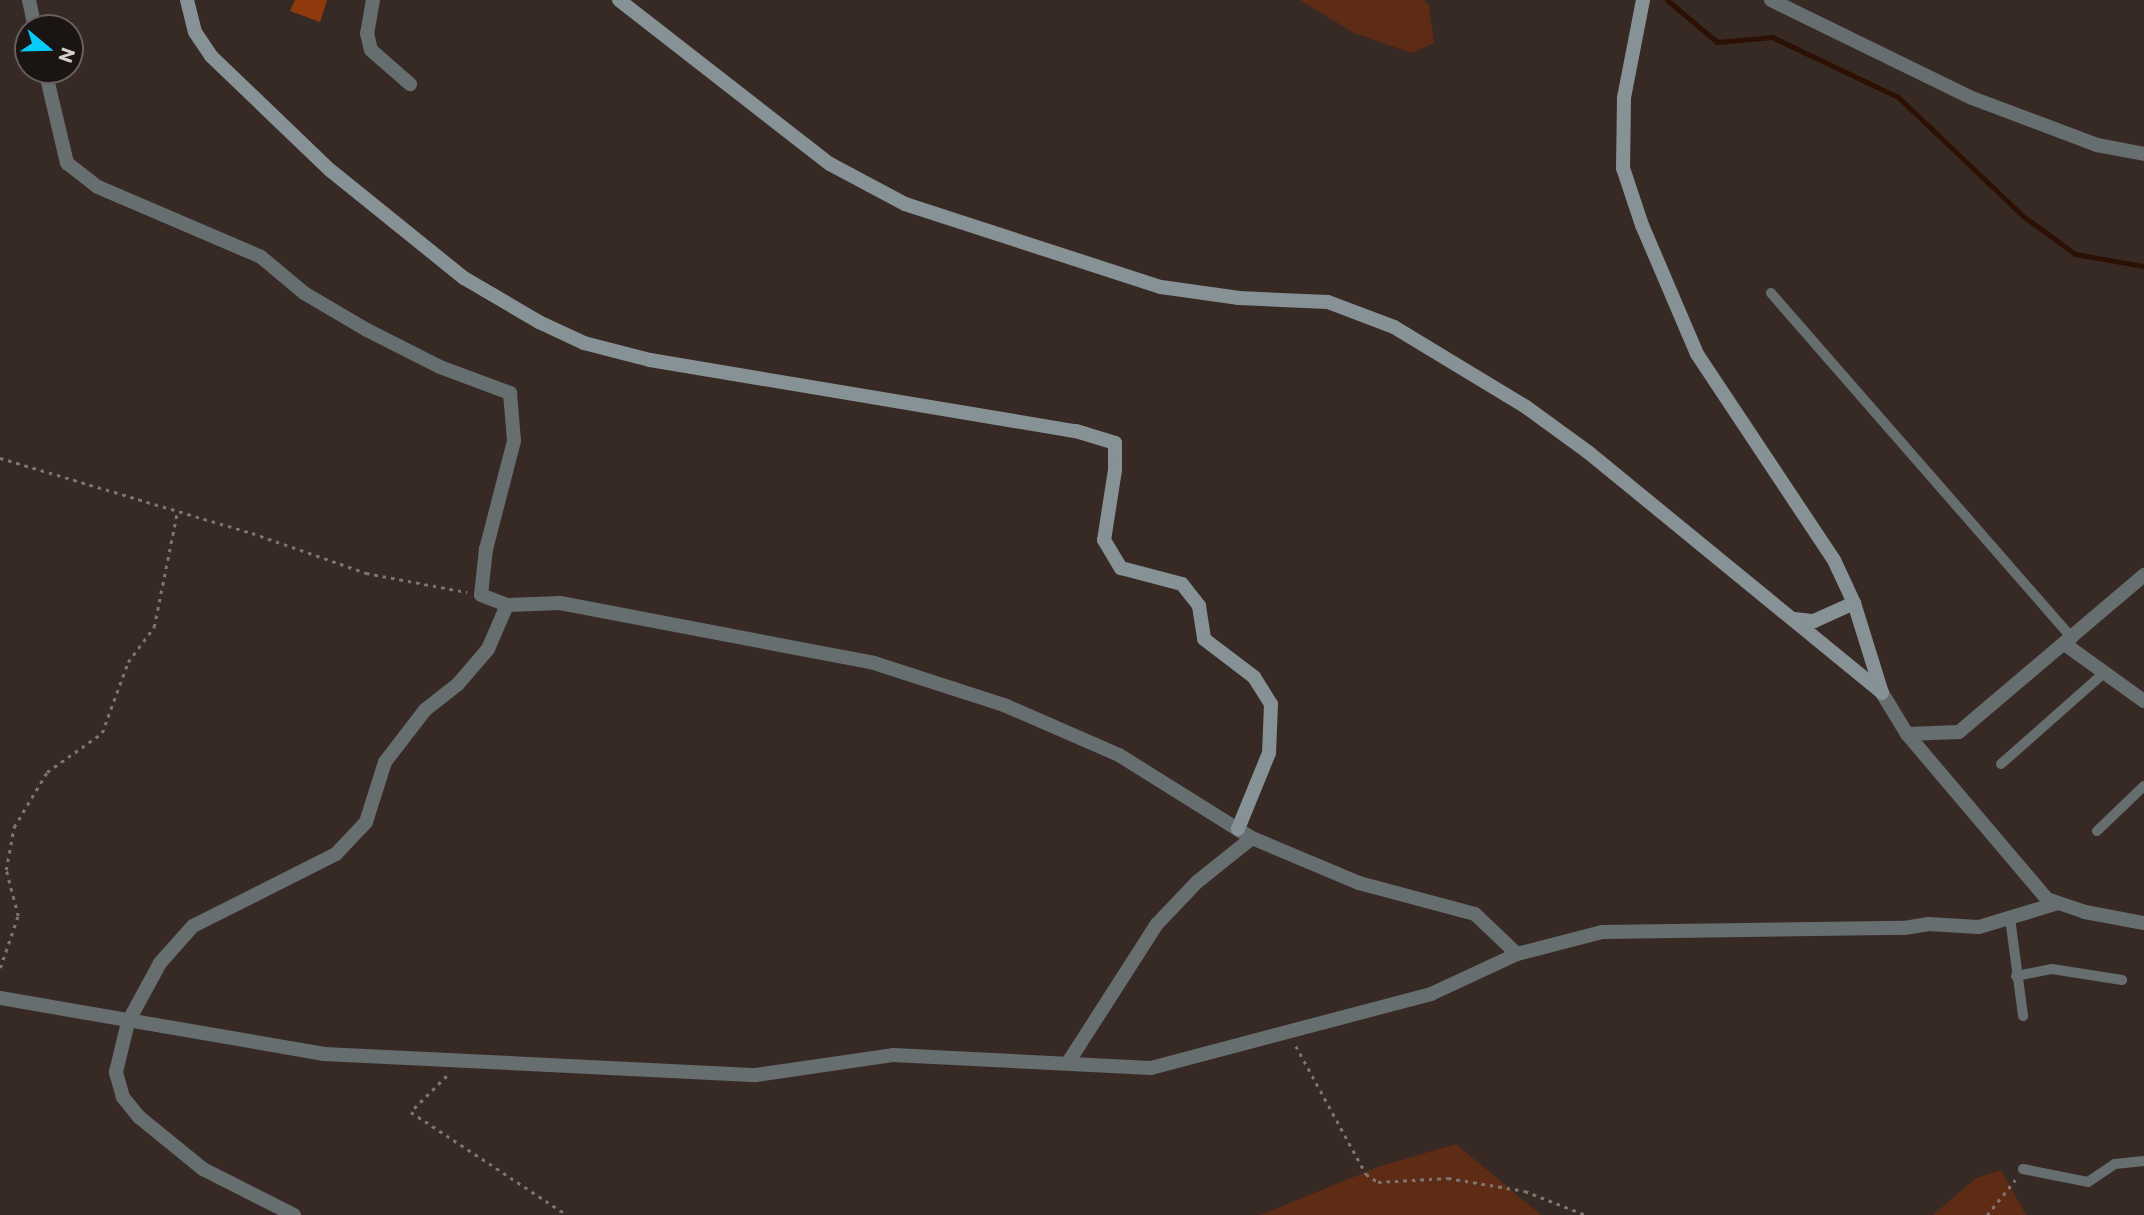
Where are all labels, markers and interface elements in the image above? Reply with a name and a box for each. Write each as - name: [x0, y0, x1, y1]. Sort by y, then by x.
- north arrow: [14, 14, 84, 84]
- text: N: [54, 45, 81, 66]

